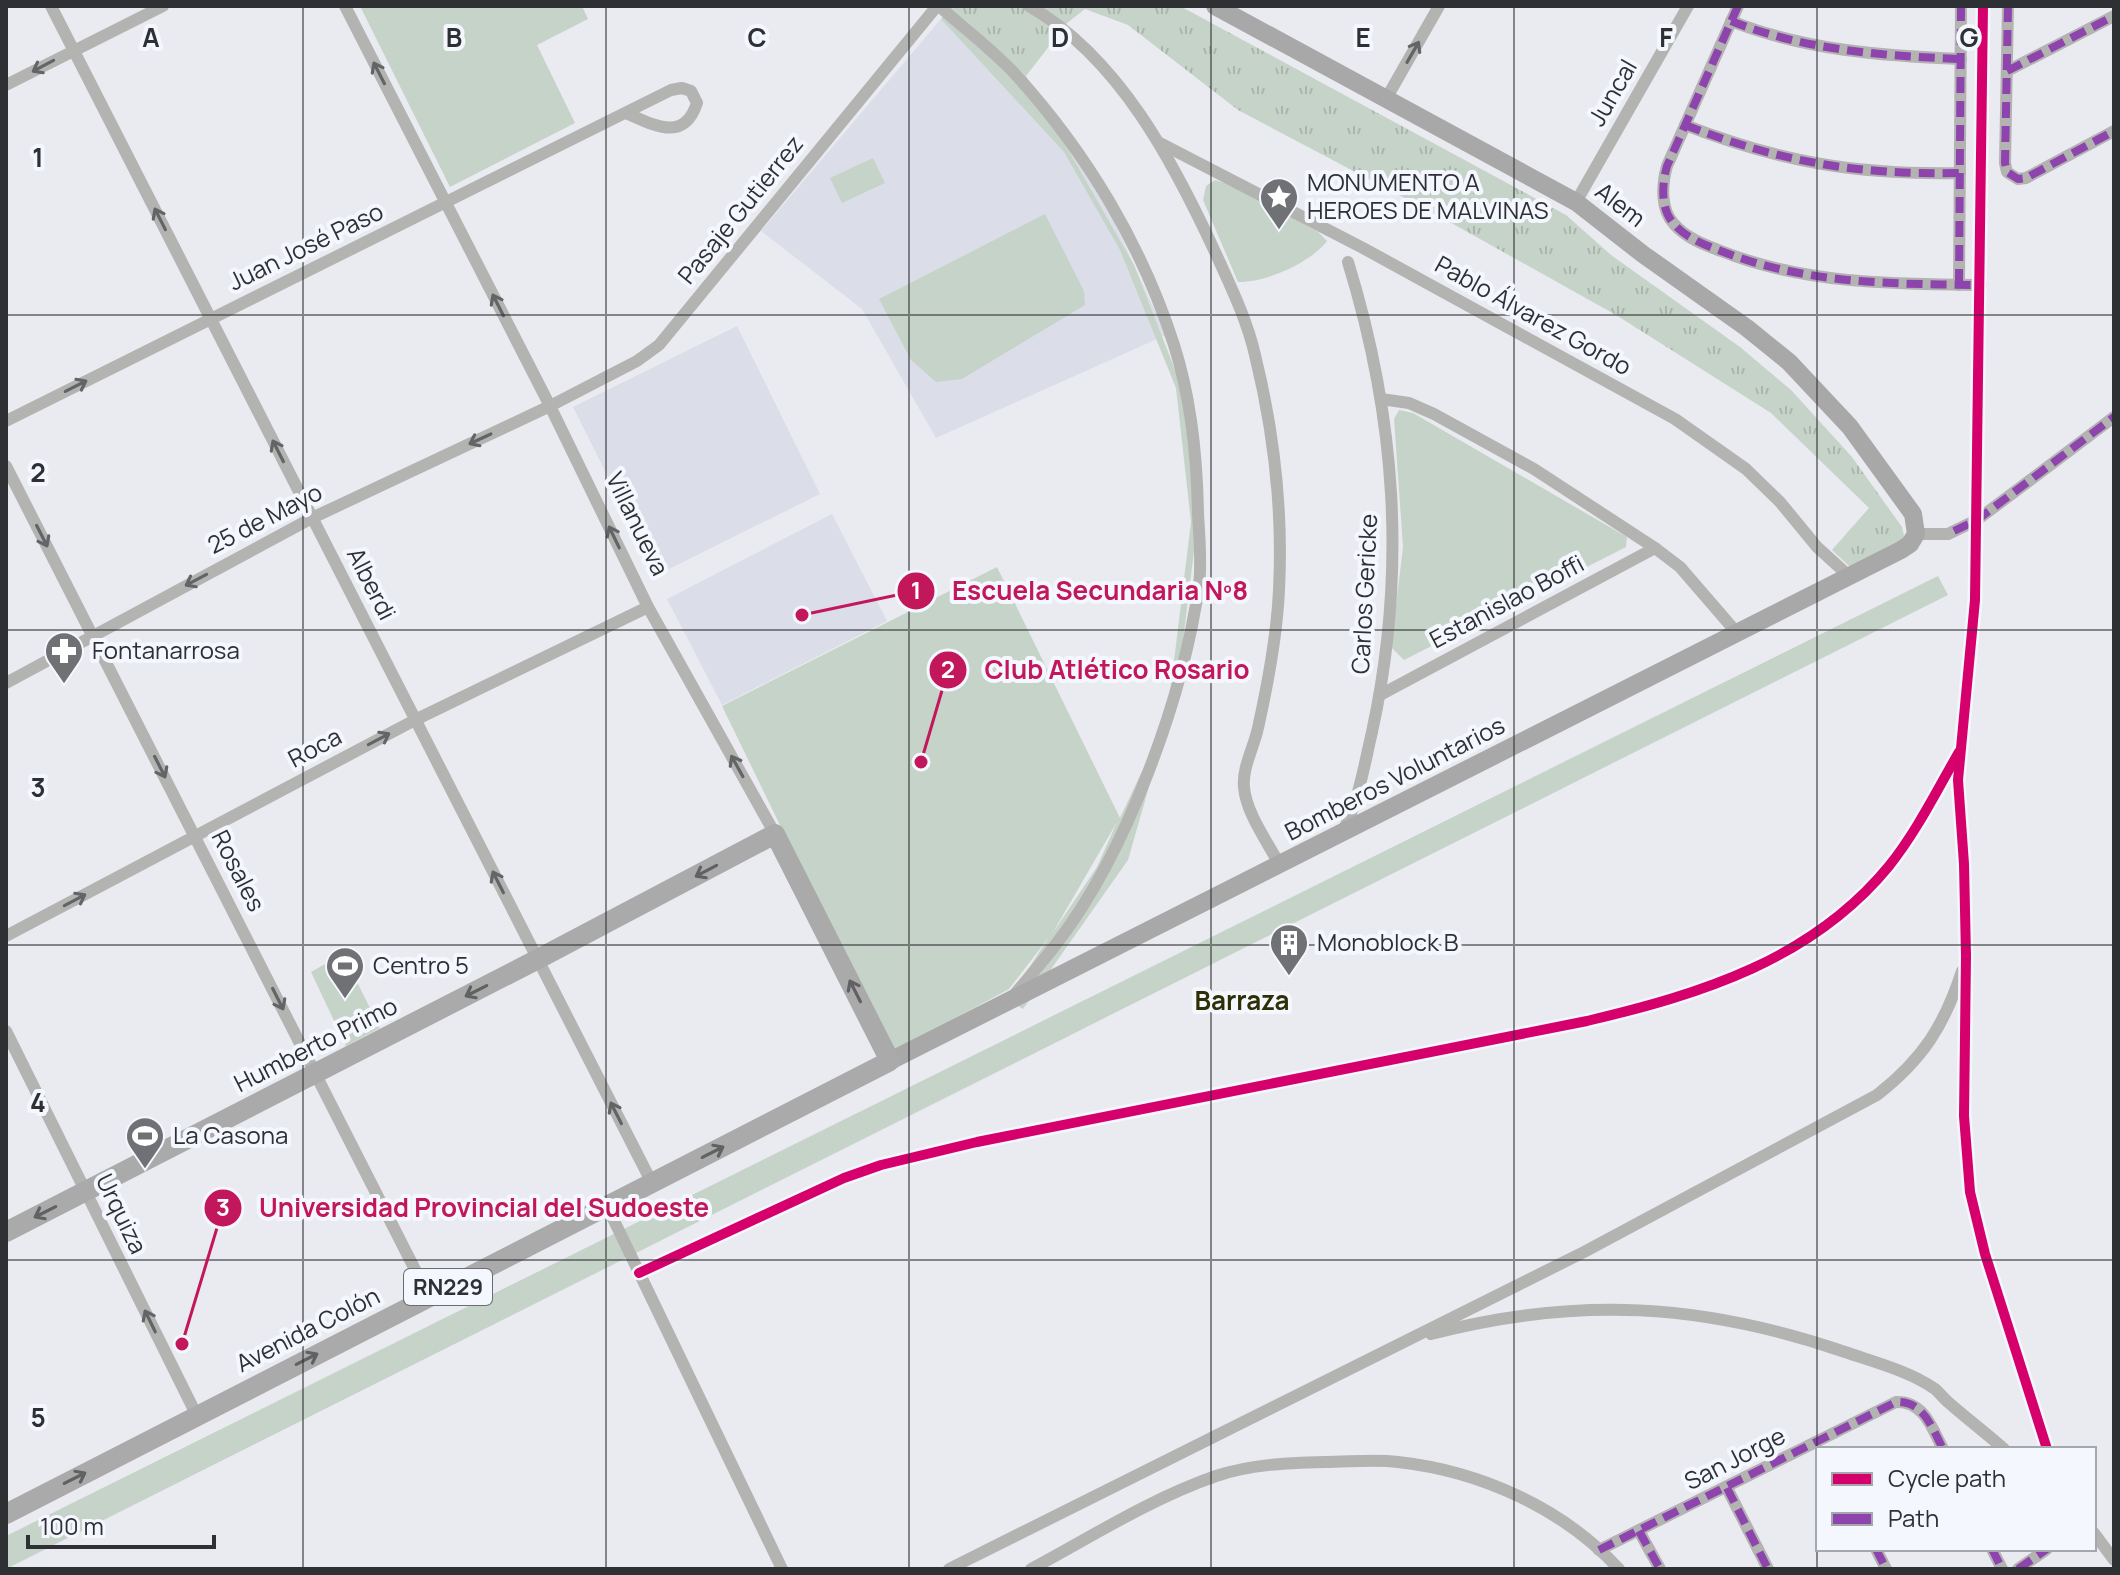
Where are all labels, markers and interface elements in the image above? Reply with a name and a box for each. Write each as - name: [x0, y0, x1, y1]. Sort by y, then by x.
- text: A: [142, 19, 160, 55]
- text: B: [446, 19, 462, 55]
- text: C: [747, 19, 767, 55]
- text: D: [1051, 19, 1069, 55]
- text: E: [1355, 19, 1371, 55]
- text: F: [1659, 19, 1673, 55]
- text: G: [1959, 19, 1979, 55]
- one-way arrow: [1405, 41, 1421, 64]
- street label: Juncal: [1579, 53, 1644, 132]
- one-way arrow: [32, 58, 56, 74]
- one-way arrow: [371, 62, 387, 86]
- street label: Pasaje Gutierrez: [670, 128, 810, 290]
- text: 1: [32, 139, 44, 175]
- place label: MONUMENTO A HEROES DE MALVINAS: [1307, 165, 1549, 226]
- street label: Alem: [1589, 174, 1653, 234]
- place icon: MONUMENTO A HEROES DE MALVINAS: [1258, 176, 1300, 231]
- street label: Juan José Paso: [222, 194, 388, 297]
- one-way arrow: [152, 208, 167, 231]
- street label: Pablo Álvarez Gordo: [1430, 247, 1638, 382]
- one-way arrow: [489, 293, 505, 317]
- one-way arrow: [63, 378, 87, 393]
- one-way arrow: [468, 433, 492, 448]
- one-way arrow: [270, 439, 285, 463]
- text: 2: [30, 454, 46, 490]
- street label: Villanueva: [599, 466, 678, 580]
- street label: 25 de Mayo: [201, 475, 327, 561]
- street label: Carlos Gericke: [1343, 513, 1384, 675]
- one-way arrow: [34, 523, 50, 547]
- one-way arrow: [606, 526, 621, 550]
- street label: Alberdi: [340, 541, 405, 625]
- street label: Estanislao Boffi: [1423, 546, 1589, 655]
- callout: Escuela Secundaria Nº8: [896, 566, 1264, 616]
- one-way arrow: [185, 572, 209, 588]
- text: Escuela Secundaria Nº8: [952, 572, 1248, 608]
- text: 1: [911, 573, 921, 606]
- pharmacy icon: Fontanarrosa: [43, 630, 85, 685]
- place label: Fontanarrosa: [92, 633, 240, 666]
- callout: Club Atlético Rosario: [928, 645, 1265, 695]
- text: Club Atlético Rosario: [984, 651, 1250, 687]
- text: 2: [941, 652, 955, 685]
- street label: Bomberos Voluntarios: [1279, 708, 1510, 847]
- street label: Roca: [282, 719, 347, 774]
- one-way arrow: [367, 731, 390, 747]
- one-way arrow: [152, 755, 168, 779]
- one-way arrow: [729, 755, 745, 778]
- text: 3: [30, 769, 46, 805]
- street label: Rosales: [205, 824, 274, 917]
- one-way arrow: [695, 863, 719, 879]
- one-way arrow: [490, 870, 505, 894]
- one-way arrow: [63, 892, 87, 908]
- building icon: Monoblock B: [1268, 922, 1310, 977]
- place label: Monoblock B: [1317, 925, 1458, 958]
- sports icon: Centro 5: [324, 945, 366, 1000]
- place label: Centro 5: [373, 948, 469, 981]
- one-way arrow: [846, 980, 862, 1004]
- district label: Barraza: [1195, 982, 1289, 1018]
- one-way arrow: [464, 984, 488, 1000]
- one-way arrow: [271, 986, 287, 1010]
- street label: Humberto Primo: [228, 988, 403, 1099]
- text: 4: [30, 1084, 46, 1120]
- one-way arrow: [608, 1102, 624, 1126]
- sports icon: La Casona: [124, 1115, 166, 1170]
- place label: La Casona: [173, 1118, 288, 1151]
- one-way arrow: [700, 1143, 724, 1159]
- street label: Urquiza: [89, 1168, 156, 1259]
- callout: Universidad Provincial del Sudoeste: [203, 1183, 725, 1233]
- text: Universidad Provincial del Sudoeste: [259, 1189, 709, 1225]
- text: 3: [216, 1190, 230, 1223]
- one-way arrow: [34, 1205, 58, 1220]
- road number: RN229: [404, 1269, 492, 1305]
- street label: Avenida Colón: [230, 1278, 385, 1379]
- one-way arrow: [141, 1309, 157, 1333]
- one-way arrow: [294, 1351, 318, 1367]
- text: 5: [30, 1399, 46, 1435]
- street label: San Jorge: [1678, 1418, 1790, 1497]
- legend: [1816, 1447, 2096, 1551]
- text: Cycle path: [1888, 1461, 2006, 1494]
- one-way arrow: [63, 1470, 87, 1485]
- scale bar: [28, 1499, 214, 1549]
- text: Path: [1888, 1501, 1939, 1534]
- text: 100 m: [40, 1509, 104, 1542]

